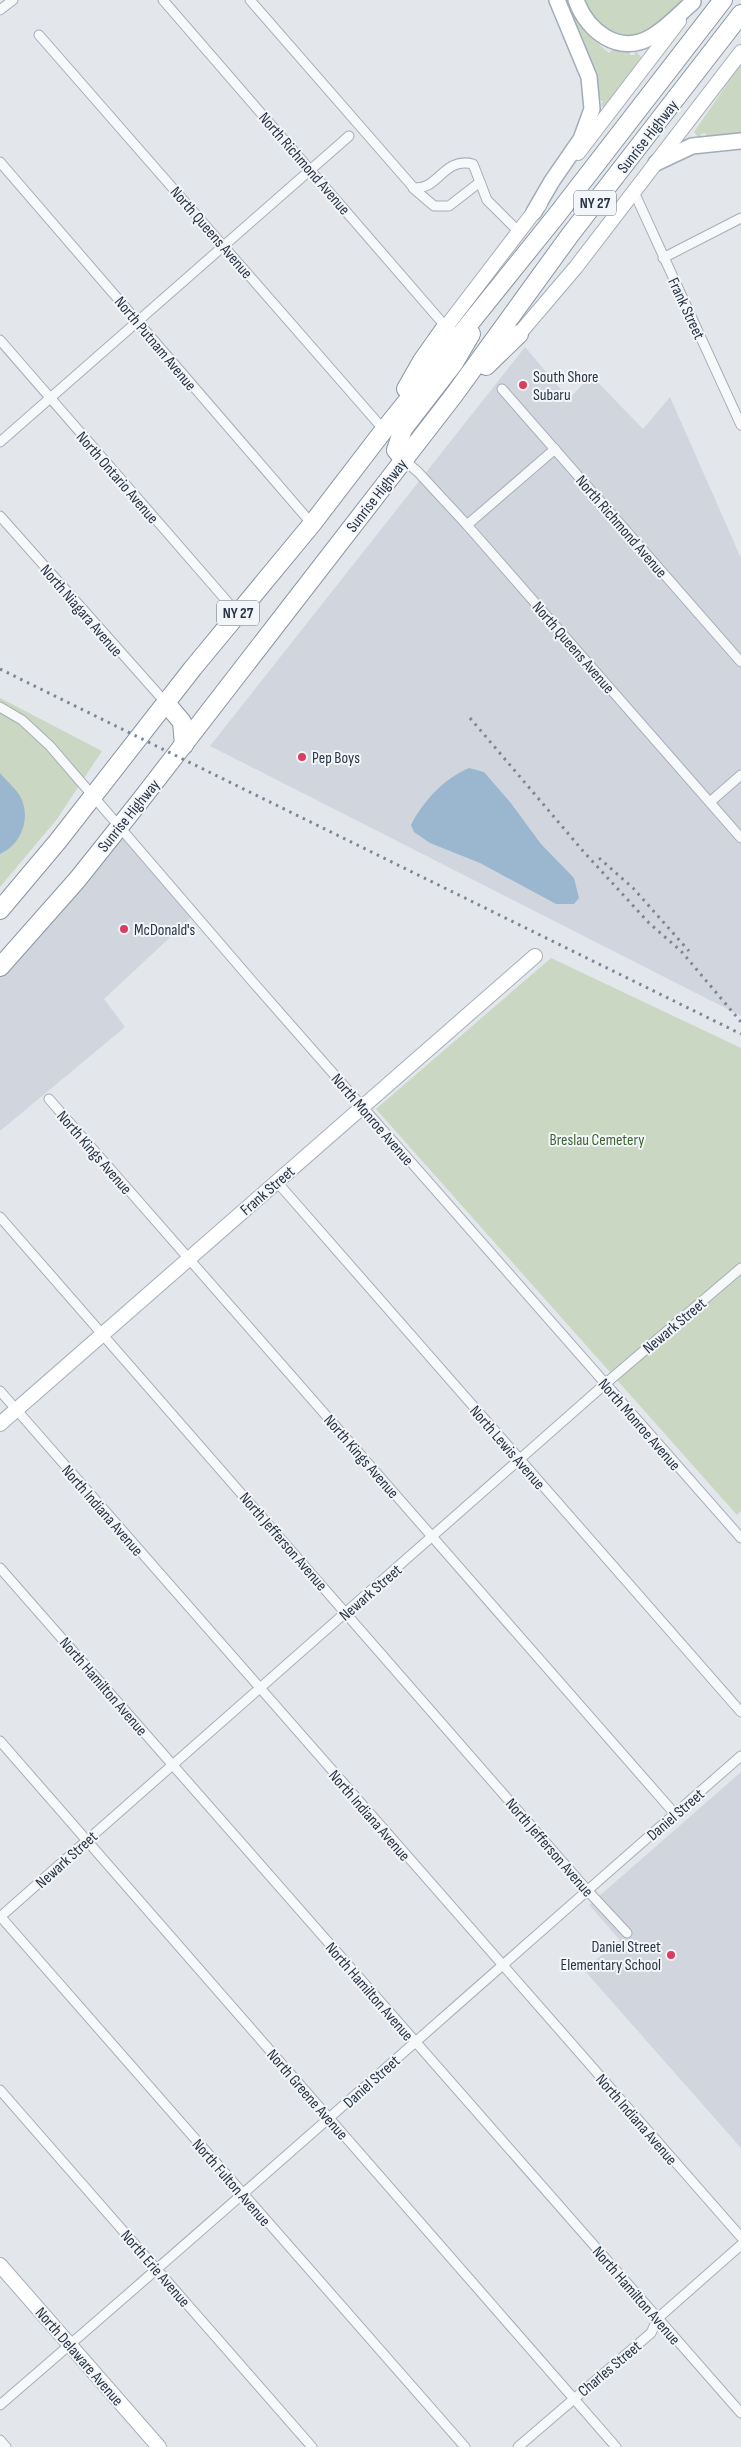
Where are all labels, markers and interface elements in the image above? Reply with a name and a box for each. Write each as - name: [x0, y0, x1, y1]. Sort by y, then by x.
- street label: Sunrise Highway: [614, 96, 683, 177]
- street label: North Richmond Avenue: [254, 109, 354, 219]
- street label: North Queens Avenue: [166, 183, 256, 283]
- road number: NY 27: [574, 190, 616, 216]
- street label: Frank Street: [663, 275, 708, 343]
- street label: North Putnam Avenue: [110, 293, 200, 395]
- place label: South Shore Subaru: [533, 368, 599, 405]
- marker: South Shore Subaru: [517, 379, 529, 391]
- street label: North Ontario Avenue: [72, 428, 162, 528]
- street label: Sunrise Highway: [343, 455, 412, 536]
- street label: North Richmond Avenue: [571, 472, 671, 582]
- street label: North Niagara Avenue: [36, 561, 126, 661]
- street label: North Queens Avenue: [528, 598, 618, 698]
- road number: NY 27: [217, 600, 259, 626]
- place label: Pep Boys: [312, 749, 360, 768]
- marker: Pep Boys: [296, 751, 308, 763]
- street label: Sunrise Highway: [94, 776, 164, 856]
- place label: McDonald's: [134, 921, 196, 940]
- marker: McDonald's: [118, 923, 130, 935]
- street label: North Monroe Avenue: [327, 1070, 417, 1170]
- street label: North Kings Avenue: [52, 1107, 135, 1199]
- park label: Breslau Cemetery: [550, 1131, 644, 1150]
- street label: Frank Street: [237, 1162, 299, 1220]
- street label: Newark Street: [640, 1294, 710, 1358]
- street label: North Monroe Avenue: [594, 1375, 684, 1475]
- street label: North Lewis Avenue: [465, 1402, 549, 1494]
- street label: North Kings Avenue: [319, 1411, 402, 1503]
- street label: North Indiana Avenue: [57, 1462, 147, 1560]
- street label: North Jefferson Avenue: [235, 1489, 331, 1595]
- street label: Newark Street: [336, 1561, 406, 1625]
- street label: North Hamilton Avenue: [55, 1634, 151, 1740]
- street label: North Indiana Avenue: [324, 1767, 414, 1865]
- street label: Daniel Street: [644, 1785, 709, 1845]
- street label: North Jefferson Avenue: [501, 1795, 597, 1901]
- street label: Newark Street: [32, 1827, 102, 1893]
- place label: Daniel Street Elementary School: [561, 1938, 661, 1975]
- street label: North Hamilton Avenue: [321, 1939, 417, 2045]
- marker: Daniel Street Elementary School: [665, 1949, 677, 1961]
- street label: North Greene Avenue: [262, 2046, 351, 2144]
- street label: Daniel Street: [340, 2052, 404, 2112]
- street label: North Indiana Avenue: [591, 2071, 681, 2169]
- street label: North Fulton Avenue: [188, 2135, 274, 2231]
- street label: North Erie Avenue: [116, 2226, 194, 2311]
- street label: North Hamilton Avenue: [588, 2243, 684, 2349]
- street label: North Delaware Avenue: [31, 2304, 127, 2410]
- street label: Charles Street: [574, 2337, 646, 2401]

